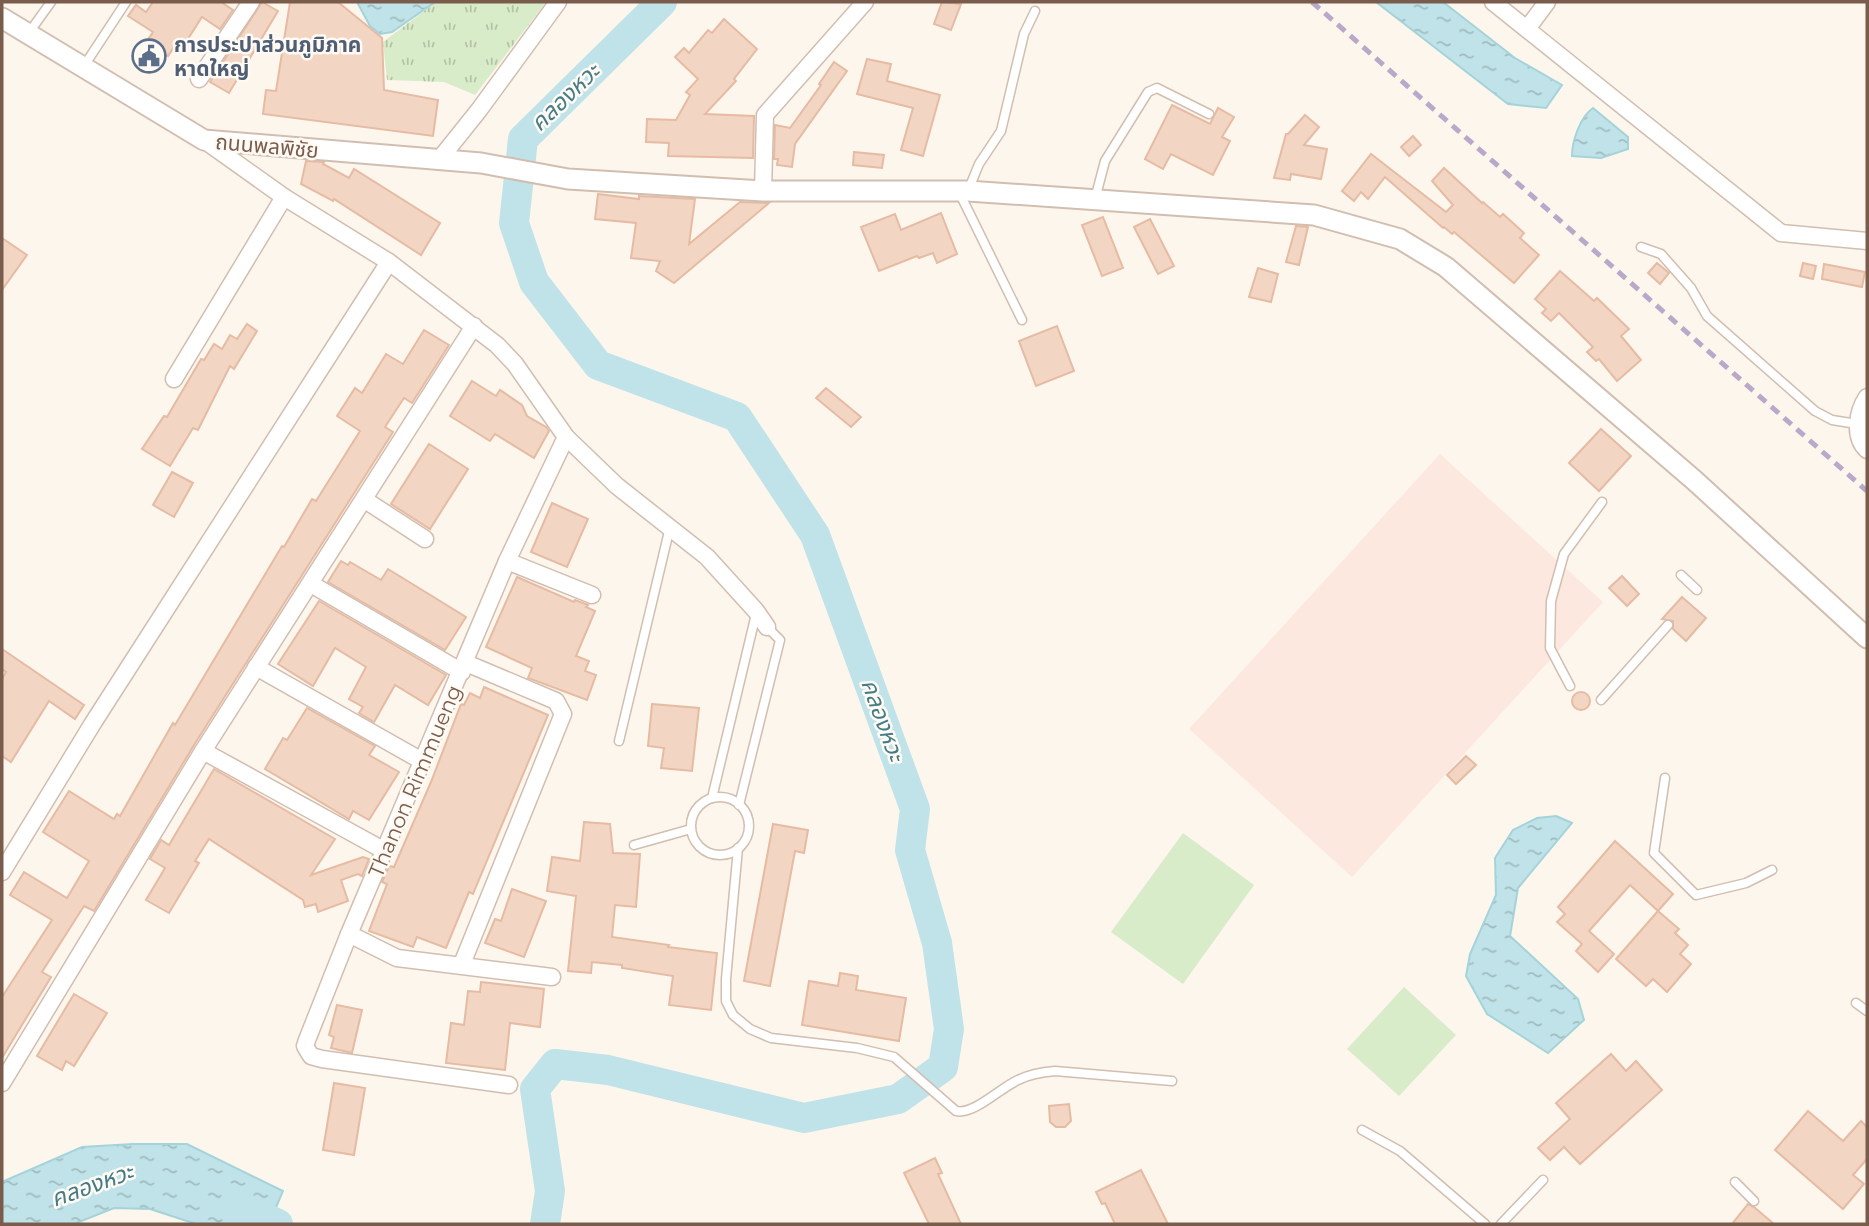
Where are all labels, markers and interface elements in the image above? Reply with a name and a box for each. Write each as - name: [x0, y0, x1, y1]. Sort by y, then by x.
- place label: การประปาส่วนภูมิภาค หาดใหญ่: [174, 32, 361, 81]
- public building icon: การประปาส่วนภูมิภาค หาดใหญ่: [130, 37, 168, 75]
- water label: คลองหวะ: [525, 56, 607, 137]
- street label: ถนนพลพิชัย: [214, 129, 320, 163]
- water label: คลองหวะ: [855, 675, 912, 767]
- street label: Thanon Rimmueng: [363, 681, 467, 881]
- water label: คลองหวะ: [47, 1156, 139, 1213]

